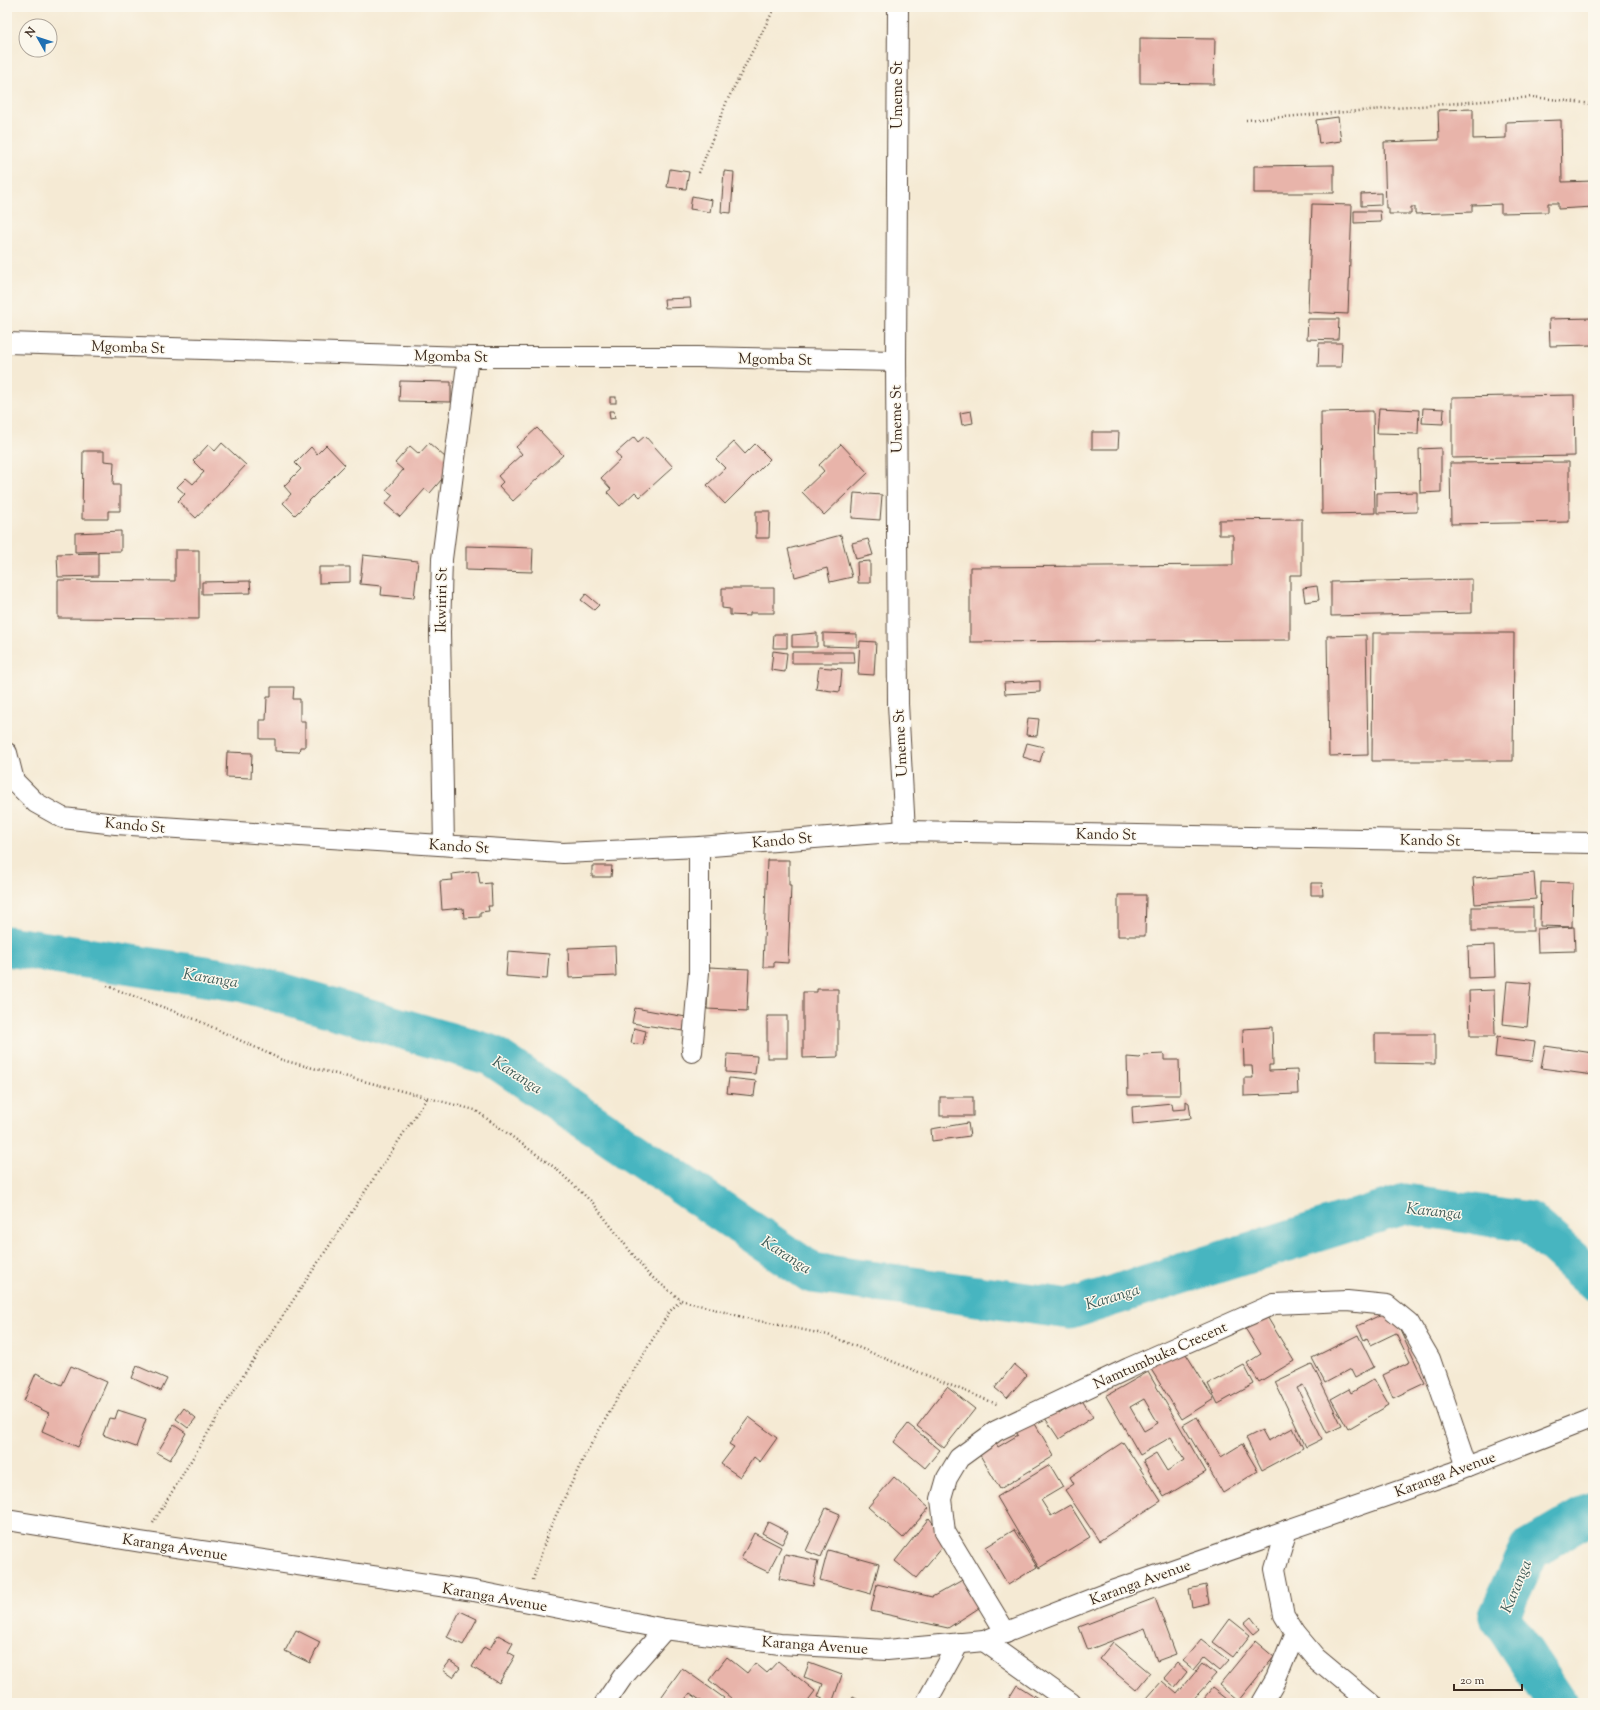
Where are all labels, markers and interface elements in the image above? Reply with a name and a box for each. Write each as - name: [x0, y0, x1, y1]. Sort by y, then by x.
- north arrow: [18, 18, 58, 58]
- text: N: [21, 24, 40, 42]
- street label: Umeme St: [888, 61, 909, 129]
- street label: Mgomba St: [91, 337, 165, 360]
- street label: Mgomba St: [414, 346, 488, 369]
- street label: Mgomba St: [738, 349, 812, 372]
- street label: Umeme St: [886, 385, 909, 453]
- street label: Ikwiriri St: [431, 567, 454, 633]
- street label: Umeme St: [889, 708, 914, 777]
- street label: Kando St: [104, 813, 166, 840]
- street label: Kando St: [1076, 824, 1136, 847]
- street label: Kando St: [751, 828, 813, 855]
- street label: Kando St: [1400, 830, 1460, 853]
- street label: Kando St: [428, 835, 490, 860]
- water label: Karanga: [181, 964, 240, 995]
- water label: Karanga: [487, 1051, 546, 1101]
- water label: Karanga: [1405, 1198, 1463, 1227]
- water label: Karanga: [756, 1231, 815, 1281]
- water label: Karanga: [1083, 1279, 1143, 1318]
- street label: Namtumbuka Crecent: [1090, 1317, 1231, 1395]
- street label: Karanga Avenue: [1392, 1447, 1499, 1503]
- street label: Karanga Avenue: [121, 1530, 229, 1567]
- street label: Karanga Avenue: [1087, 1555, 1194, 1611]
- water label: Karanga: [1496, 1557, 1539, 1617]
- street label: Karanga Avenue: [441, 1579, 549, 1618]
- street label: Karanga Avenue: [761, 1632, 869, 1661]
- scale bar: [1454, 1666, 1522, 1692]
- text: 20 m: [1460, 1672, 1485, 1690]

